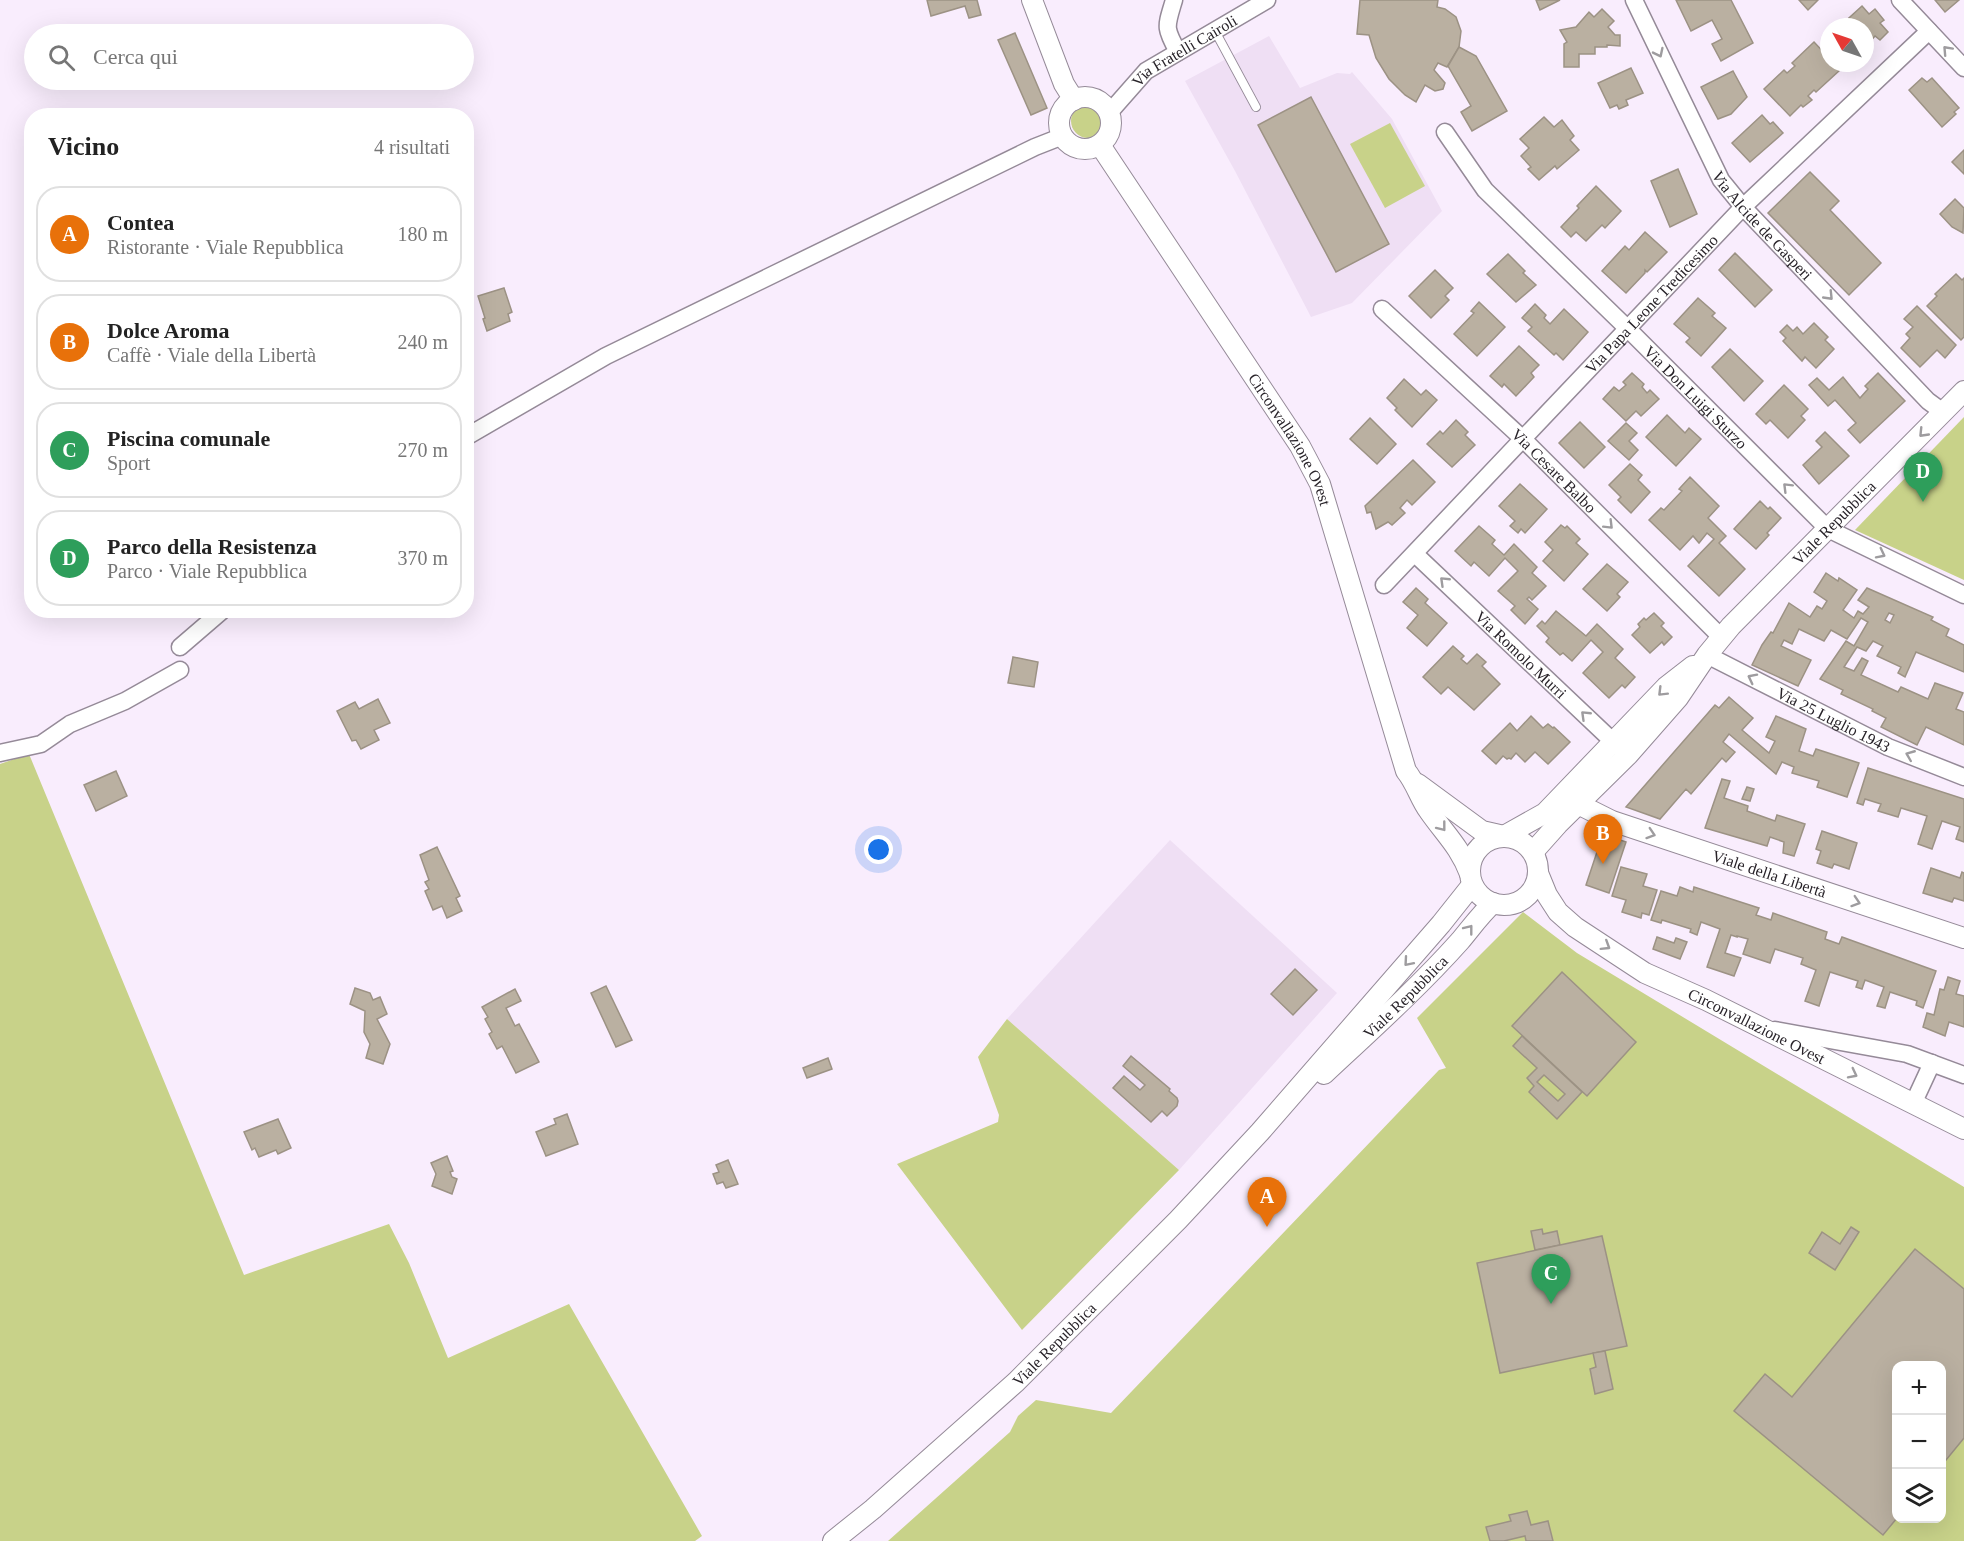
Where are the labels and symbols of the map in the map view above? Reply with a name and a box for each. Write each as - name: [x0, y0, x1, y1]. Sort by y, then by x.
- street label: Via Fratelli Cairoli: [1128, 11, 1240, 90]
- north arrow: [1820, 18, 1874, 72]
- one-way arrow: [1652, 46, 1664, 57]
- one-way arrow: [1943, 46, 1954, 56]
- street label: Via Alcide de Gasperi: [1709, 168, 1816, 283]
- street label: Via Papa Leone Tredicesimo: [1582, 231, 1721, 376]
- one-way arrow: [1821, 289, 1832, 300]
- street label: Via Don Luigi Sturzo: [1641, 342, 1751, 452]
- street label: Circonvallazione Ovest: [1245, 370, 1335, 508]
- street label: Via Cesare Balbo: [1509, 425, 1600, 516]
- one-way arrow: [1919, 425, 1930, 436]
- pin: D: [1904, 452, 1942, 502]
- street label: Viale Repubblica: [1789, 477, 1879, 568]
- one-way arrow: [1783, 484, 1794, 495]
- one-way arrow: [1603, 518, 1613, 529]
- one-way arrow: [1874, 547, 1885, 558]
- one-way arrow: [1440, 577, 1450, 588]
- street label: Via Romolo Murri: [1472, 607, 1570, 702]
- one-way arrow: [1747, 673, 1758, 685]
- street label: Via 25 Luglio 1943: [1774, 683, 1893, 755]
- one-way arrow: [1658, 684, 1669, 695]
- one-way arrow: [1581, 712, 1592, 723]
- one-way arrow: [1905, 750, 1916, 762]
- pin: B: [1584, 814, 1622, 864]
- one-way arrow: [1434, 820, 1445, 831]
- one-way arrow: [1645, 827, 1656, 839]
- your location: [864, 835, 893, 864]
- street label: Viale della Libertà: [1710, 847, 1829, 900]
- one-way arrow: [1850, 895, 1861, 907]
- one-way arrow: [1462, 925, 1473, 936]
- one-way arrow: [1600, 939, 1610, 951]
- street label: Viale Repubblica: [1360, 952, 1451, 1042]
- one-way arrow: [1404, 955, 1415, 966]
- street label: Circonvallazione Ovest: [1686, 985, 1829, 1067]
- one-way arrow: [1847, 1066, 1858, 1078]
- pin: A: [1248, 1178, 1286, 1227]
- pin: C: [1532, 1254, 1570, 1304]
- street label: Viale Repubblica: [1009, 1299, 1099, 1389]

